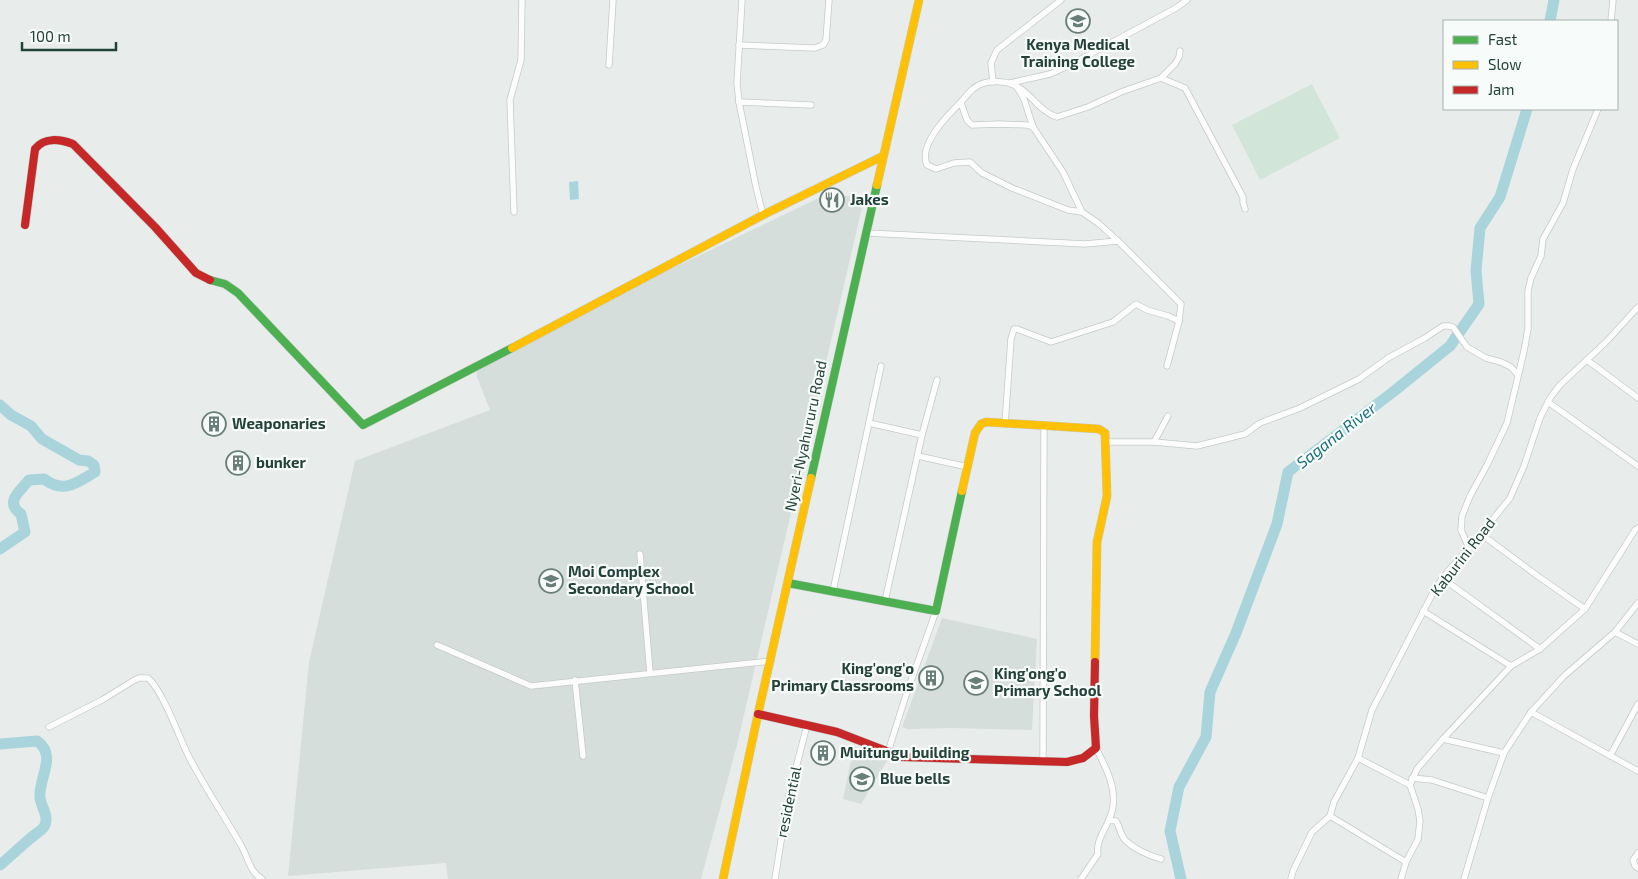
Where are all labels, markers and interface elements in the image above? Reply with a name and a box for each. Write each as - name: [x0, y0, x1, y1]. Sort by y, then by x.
- school or university icon: Kenya Medical Training College: [1065, 8, 1091, 34]
- scale bar: [22, 20, 116, 52]
- legend: [1443, 20, 1618, 110]
- text: 100 m: [30, 27, 71, 45]
- text: Fast: [1488, 30, 1518, 48]
- place label: Kenya Medical Training College: [1021, 35, 1135, 70]
- text: Slow: [1488, 55, 1522, 73]
- text: Jam: [1488, 80, 1514, 98]
- restaurant icon: Jakes: [819, 187, 845, 213]
- place label: Jakes: [850, 190, 889, 208]
- street label: Nyeri-Nyahururu Road: [780, 359, 830, 513]
- water label: Sagana River: [1292, 397, 1380, 472]
- building icon: Weaponaries: [201, 411, 227, 437]
- place label: Weaponaries: [232, 414, 326, 432]
- building icon: bunker: [225, 450, 251, 476]
- place label: bunker: [256, 453, 306, 471]
- street label: Kaburini Road: [1426, 514, 1498, 599]
- place label: Moi Complex Secondary School: [568, 562, 694, 598]
- school or university icon: Moi Complex Secondary School: [538, 568, 564, 594]
- place label: King'ong'o Primary Classrooms: [771, 659, 914, 695]
- place label: King'ong'o Primary School: [994, 664, 1102, 700]
- building icon: King'ong'o Primary Classrooms: [918, 665, 944, 691]
- school or university icon: King'ong'o Primary School: [963, 670, 989, 696]
- building icon: Muitungu building: [810, 740, 836, 766]
- place label: Muitungu building: [840, 743, 970, 761]
- street label: residential: [772, 764, 804, 839]
- school or university icon: Blue bells: [849, 766, 875, 792]
- place label: Blue bells: [880, 769, 950, 787]

